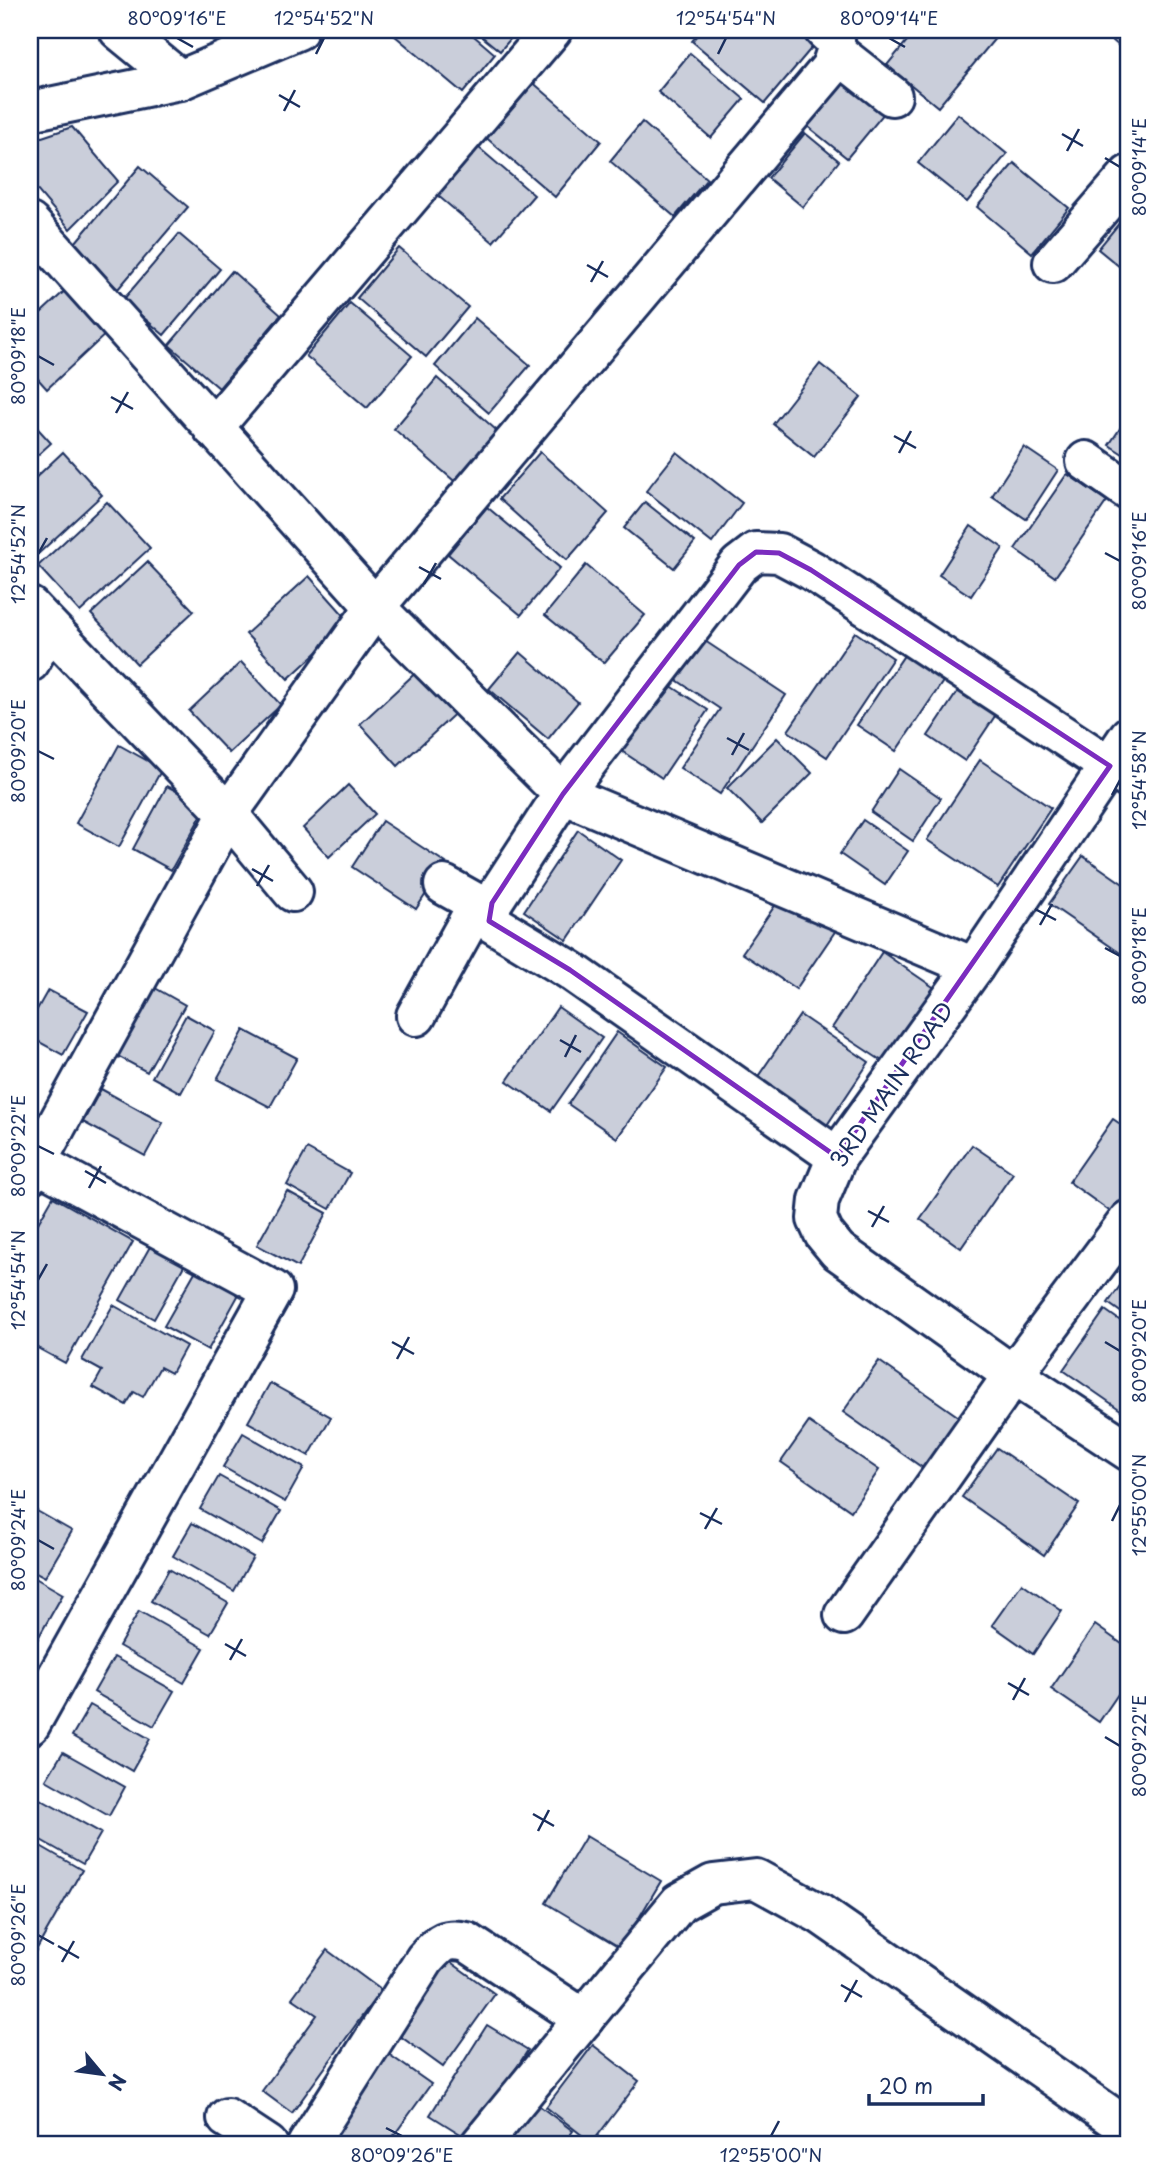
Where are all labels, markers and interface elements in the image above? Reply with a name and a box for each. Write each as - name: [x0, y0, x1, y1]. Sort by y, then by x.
- text: 80°09'16"E: [127, 4, 227, 31]
- text: 12°54'52"N: [274, 4, 374, 31]
- text: 12°54'54"N: [676, 4, 776, 31]
- text: 80°09'14"E: [840, 4, 938, 31]
- text: 80°09'14"E: [1125, 118, 1152, 216]
- text: 80°09'18"E: [4, 307, 31, 405]
- text: 12°54'52"N: [4, 504, 31, 604]
- text: 80°09'16"E: [1125, 511, 1152, 611]
- text: 80°09'20"E: [4, 699, 31, 803]
- text: 12°54'58"N: [1125, 730, 1152, 830]
- text: 80°09'18"E: [1125, 907, 1152, 1005]
- street label: 3RD MAIN ROAD: [820, 994, 961, 1174]
- text: 80°09'22"E: [4, 1095, 31, 1197]
- text: 12°54'54"N: [4, 1230, 31, 1330]
- text: 80°09'20"E: [1125, 1299, 1152, 1403]
- text: 12°55'00"N: [1125, 1454, 1152, 1556]
- text: 80°09'24"E: [4, 1489, 31, 1591]
- text: 80°09'22"E: [1125, 1695, 1152, 1797]
- text: 80°09'26"E: [4, 1883, 31, 1987]
- north arrow: [66, 2038, 136, 2108]
- scale bar: [869, 2063, 982, 2107]
- text: N: [102, 2069, 134, 2096]
- text: 20 m: [879, 2069, 933, 2101]
- text: 80°09'26"E: [350, 2141, 454, 2168]
- text: 12°55'00"N: [720, 2141, 822, 2168]

